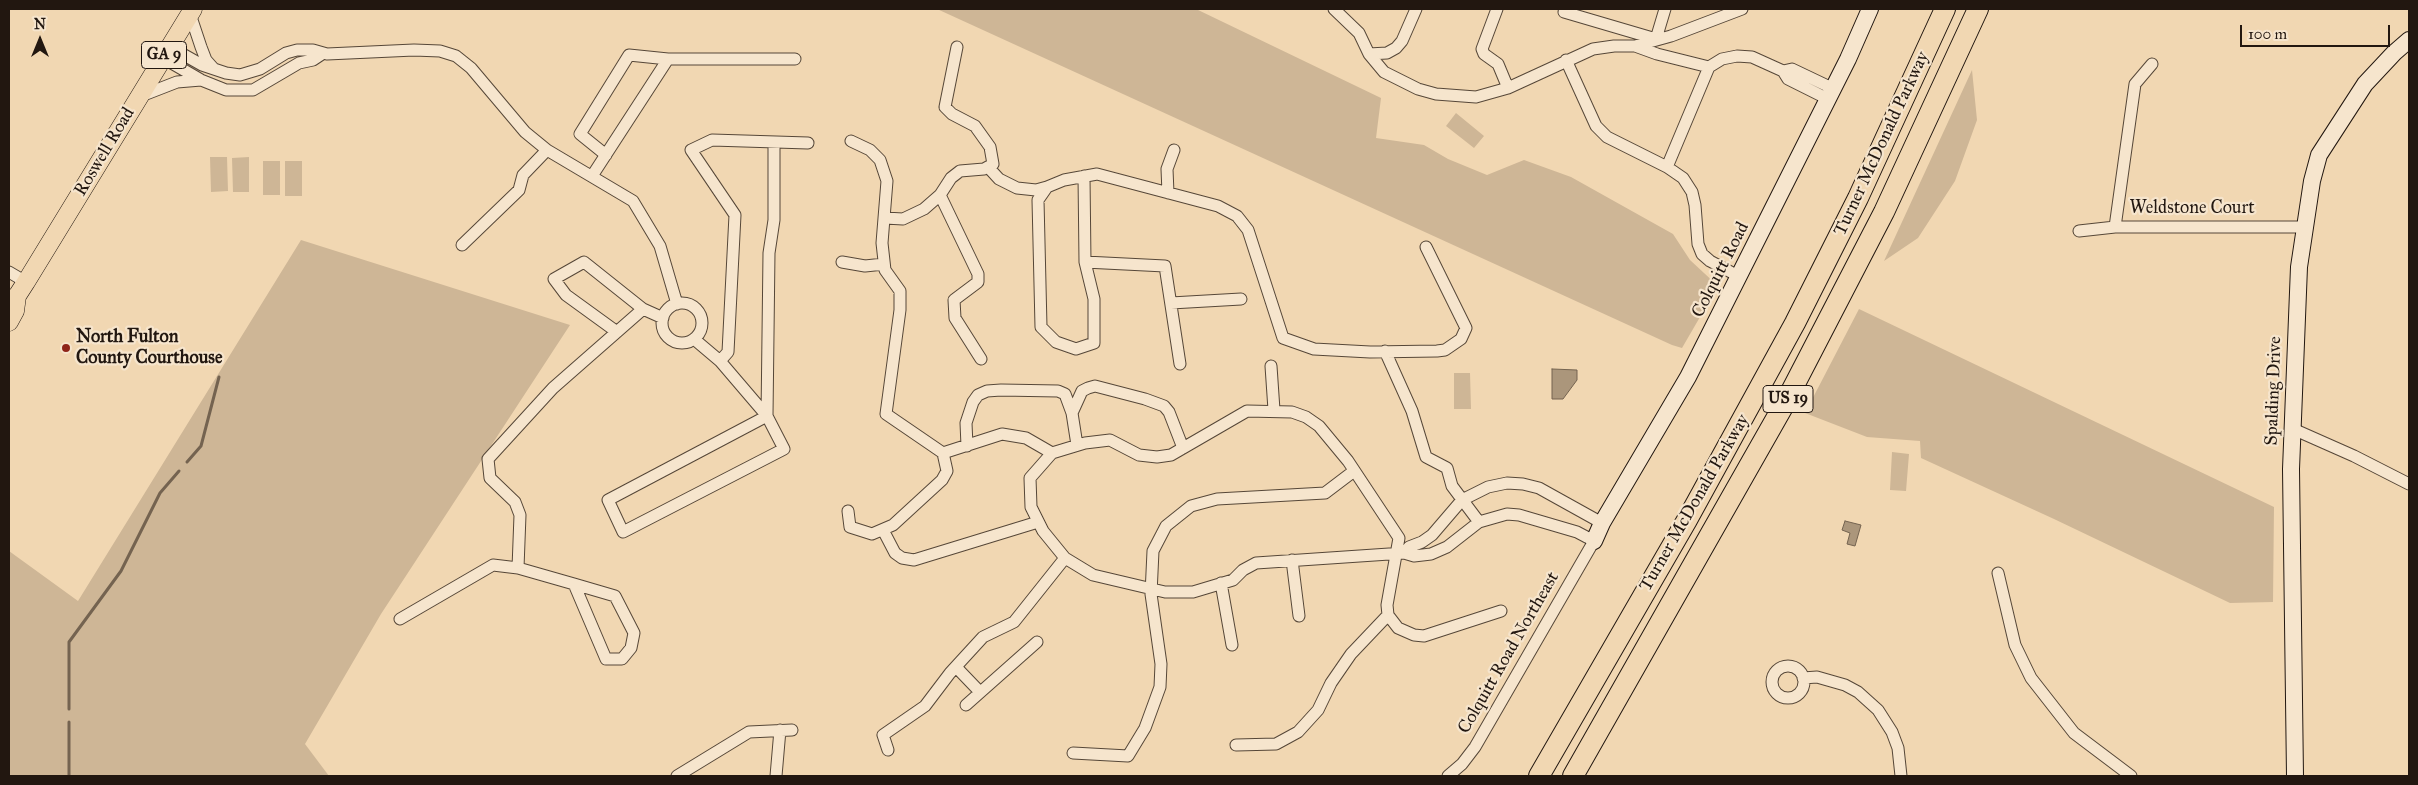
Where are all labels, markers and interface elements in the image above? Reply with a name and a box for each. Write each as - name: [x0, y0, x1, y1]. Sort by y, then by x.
- north arrow: [15, 15, 65, 65]
- scale bar: [2243, 15, 2393, 47]
- text: N: [34, 16, 46, 33]
- text: 100 m: [2248, 25, 2287, 43]
- road number: GA 9: [142, 42, 186, 68]
- street label: Turner McDonald Parkway: [1830, 48, 1934, 240]
- street label: Roswell Road: [70, 104, 140, 200]
- street label: Weldstone Court: [2129, 198, 2255, 220]
- street label: Colquitt Road: [1688, 219, 1754, 321]
- place label: North Fulton County Courthouse: [76, 327, 222, 369]
- street label: Spalding Drive: [2261, 336, 2287, 446]
- marker: North Fulton County Courthouse: [60, 342, 72, 354]
- road number: US 19: [1763, 386, 1813, 412]
- street label: Turner McDonald Parkway: [1635, 411, 1755, 595]
- street label: Colquitt Road Northeast: [1454, 568, 1564, 738]

